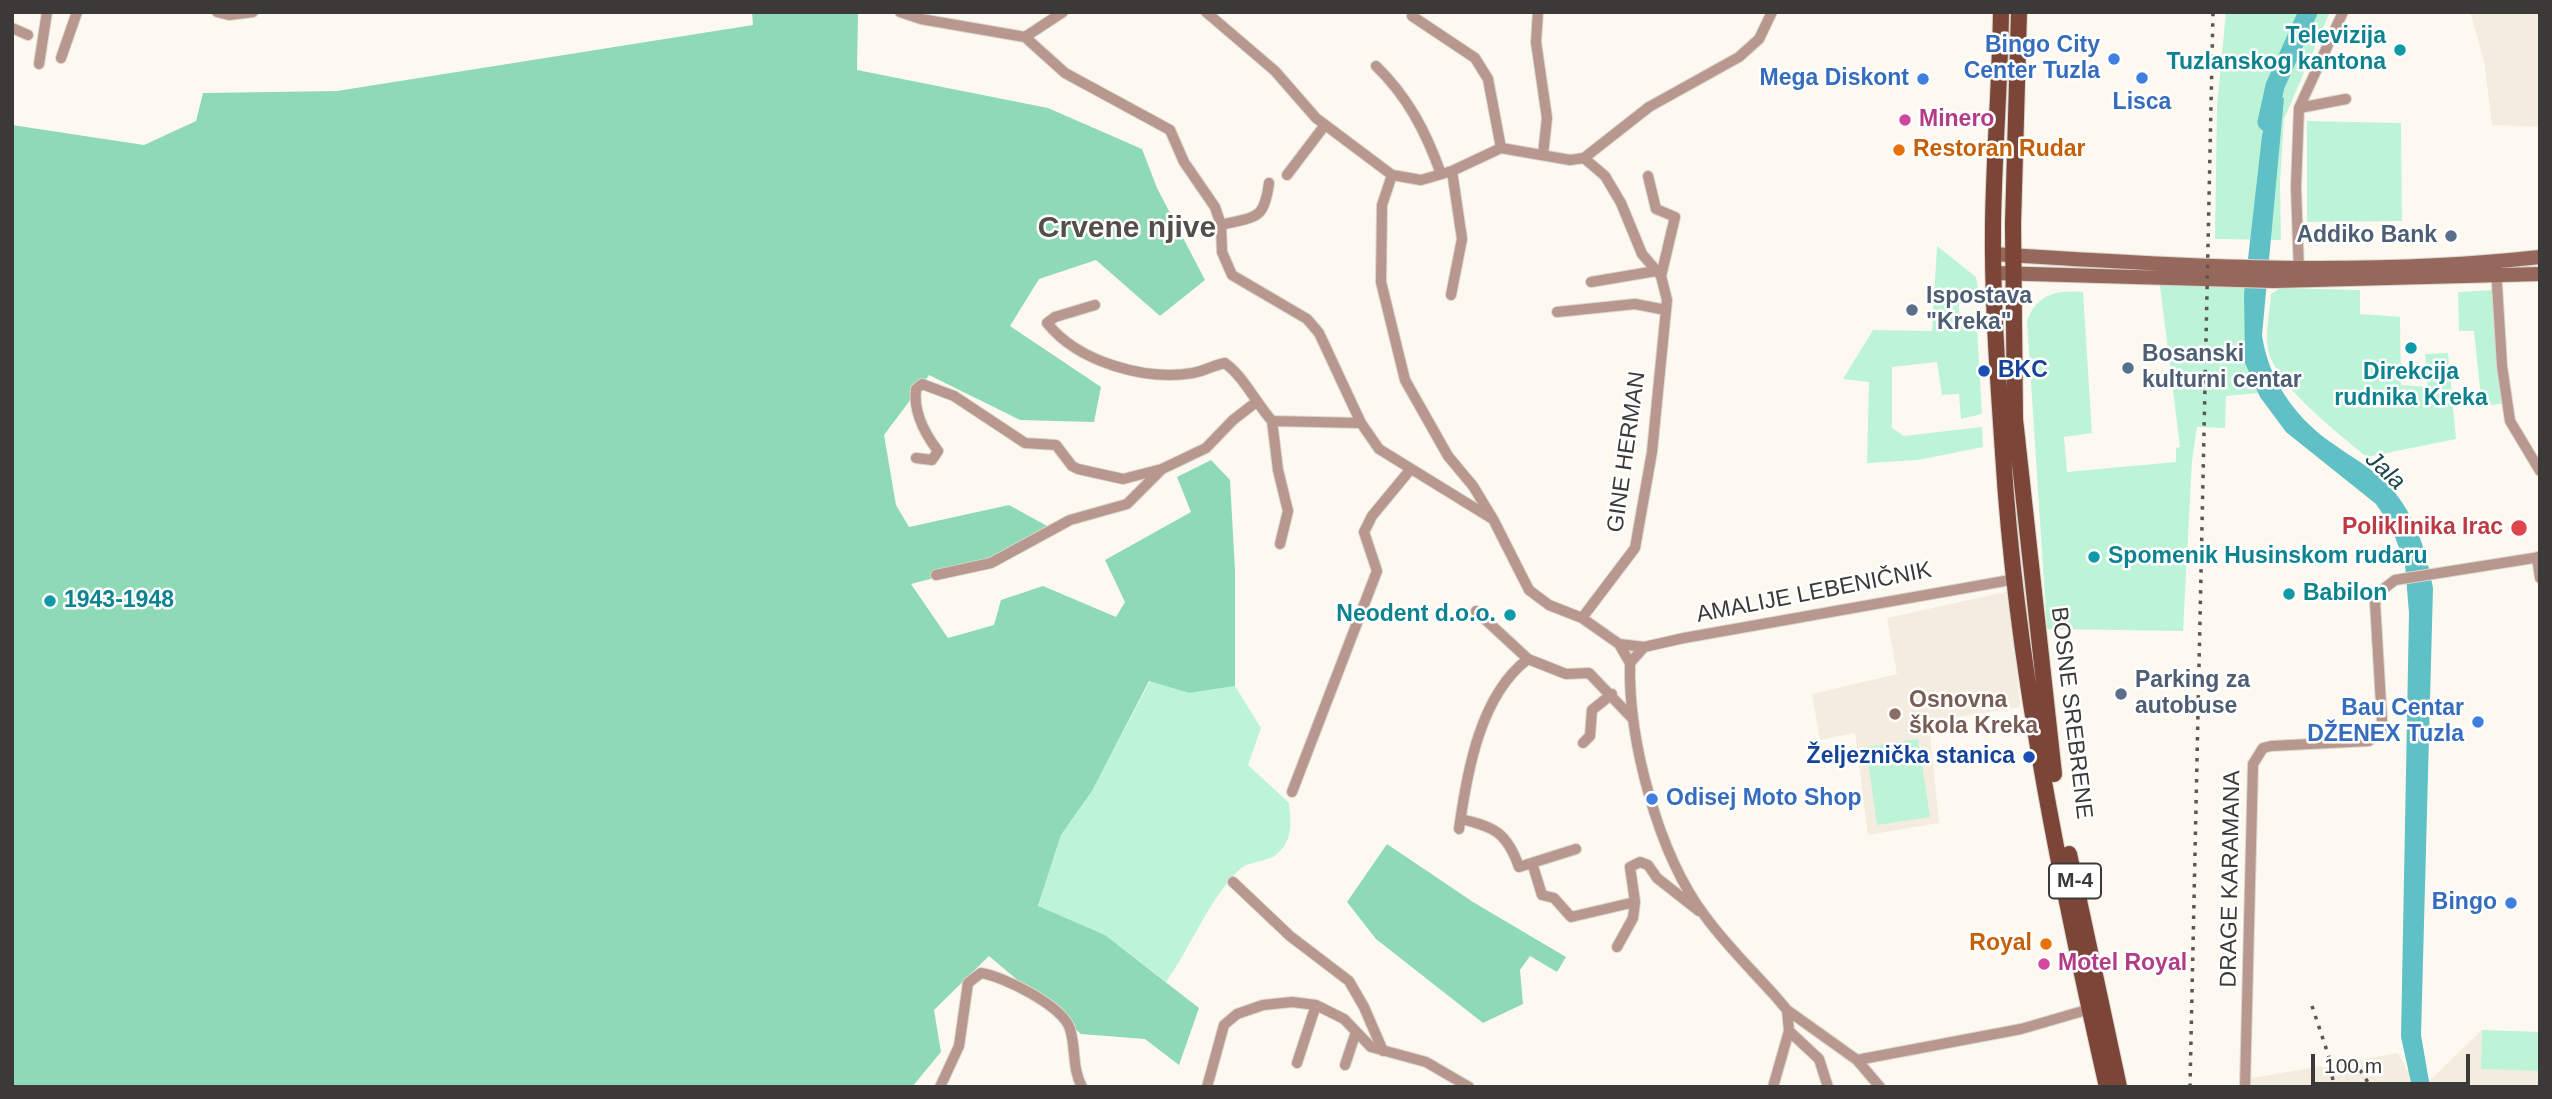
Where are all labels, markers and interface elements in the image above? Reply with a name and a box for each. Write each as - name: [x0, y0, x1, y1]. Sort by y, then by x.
- place label: Televizija Tuzlanskog kantona: [2167, 23, 2386, 77]
- place label: Bingo City Center Tuzla: [1964, 32, 2100, 86]
- marker: Televizija Tuzlanskog kantona: [2392, 42, 2408, 58]
- marker: Bingo City Center Tuzla: [2106, 51, 2122, 67]
- place label: Mega Diskont: [1759, 65, 1909, 93]
- marker: Lisca: [2134, 70, 2150, 86]
- marker: Mega Diskont: [1915, 71, 1931, 87]
- place label: Lisca: [2113, 89, 2171, 117]
- place label: Minero: [1919, 106, 1994, 134]
- marker: Minero: [1897, 112, 1913, 128]
- place label: Restoran Rudar: [1913, 136, 2086, 164]
- marker: Restoran Rudar: [1891, 142, 1907, 158]
- district label: Crvene njive: [1038, 211, 1216, 247]
- place label: Addiko Bank: [2296, 222, 2437, 250]
- marker: Addiko Bank: [2443, 228, 2459, 244]
- place label: Ispostava "Kreka": [1926, 283, 2032, 337]
- marker: Ispostava "Kreka": [1904, 302, 1920, 318]
- marker: Direkcija rudnika Kreka: [2403, 340, 2419, 356]
- place label: Bosanski kulturni centar: [2142, 341, 2302, 395]
- place label: BKC: [1998, 357, 2048, 385]
- place label: Direkcija rudnika Kreka: [2334, 359, 2488, 413]
- marker: Bosanski kulturni centar: [2120, 360, 2136, 376]
- marker: BKC: [1976, 363, 1992, 379]
- street label: GINE HERMAN: [1602, 370, 1652, 534]
- water label: Jala: [2359, 445, 2411, 497]
- place label: Poliklinika Irac: [2342, 514, 2503, 542]
- marker: Poliklinika Irac: [2509, 518, 2529, 538]
- place label: Spomenik Husinskom rudaru: [2108, 543, 2428, 571]
- marker: Spomenik Husinskom rudaru: [2086, 549, 2102, 565]
- street label: AMALIJE LEBENIČNIK: [1694, 557, 1934, 629]
- place label: Babilon: [2303, 580, 2387, 608]
- marker: Babilon: [2281, 586, 2297, 602]
- place label: 1943-1948: [64, 587, 174, 615]
- marker: 1943-1948: [42, 593, 58, 609]
- place label: Neodent d.o.o.: [1336, 601, 1496, 629]
- street label: BOSNE SREBRENE: [2044, 605, 2098, 821]
- marker: Neodent d.o.o.: [1502, 607, 1518, 623]
- place label: Parking za autobuse: [2135, 667, 2250, 721]
- marker: Parking za autobuse: [2113, 686, 2129, 702]
- place label: Osnovna škola Kreka: [1909, 687, 2038, 741]
- place label: Bau Centar DŽENEX Tuzla: [2307, 695, 2464, 749]
- marker: Osnovna škola Kreka: [1887, 706, 1903, 722]
- marker: Bau Centar DŽENEX Tuzla: [2470, 714, 2486, 730]
- place label: Željeznička stanica: [1807, 743, 2015, 771]
- marker: Željeznička stanica: [2021, 749, 2037, 765]
- street label: DRAGE KARAMANA: [2215, 770, 2247, 988]
- place label: Odisej Moto Shop: [1666, 785, 1861, 813]
- marker: Odisej Moto Shop: [1644, 791, 1660, 807]
- road number: M-4: [2049, 864, 2101, 898]
- place label: Bingo: [2432, 889, 2497, 917]
- marker: Bingo: [2503, 895, 2519, 911]
- place label: Royal: [1969, 930, 2032, 958]
- marker: Royal: [2038, 936, 2054, 952]
- place label: Motel Royal: [2058, 950, 2187, 978]
- marker: Motel Royal: [2036, 956, 2052, 972]
- scale bar: [2314, 1040, 2473, 1084]
- text: 100 m: [2324, 1054, 2382, 1077]

